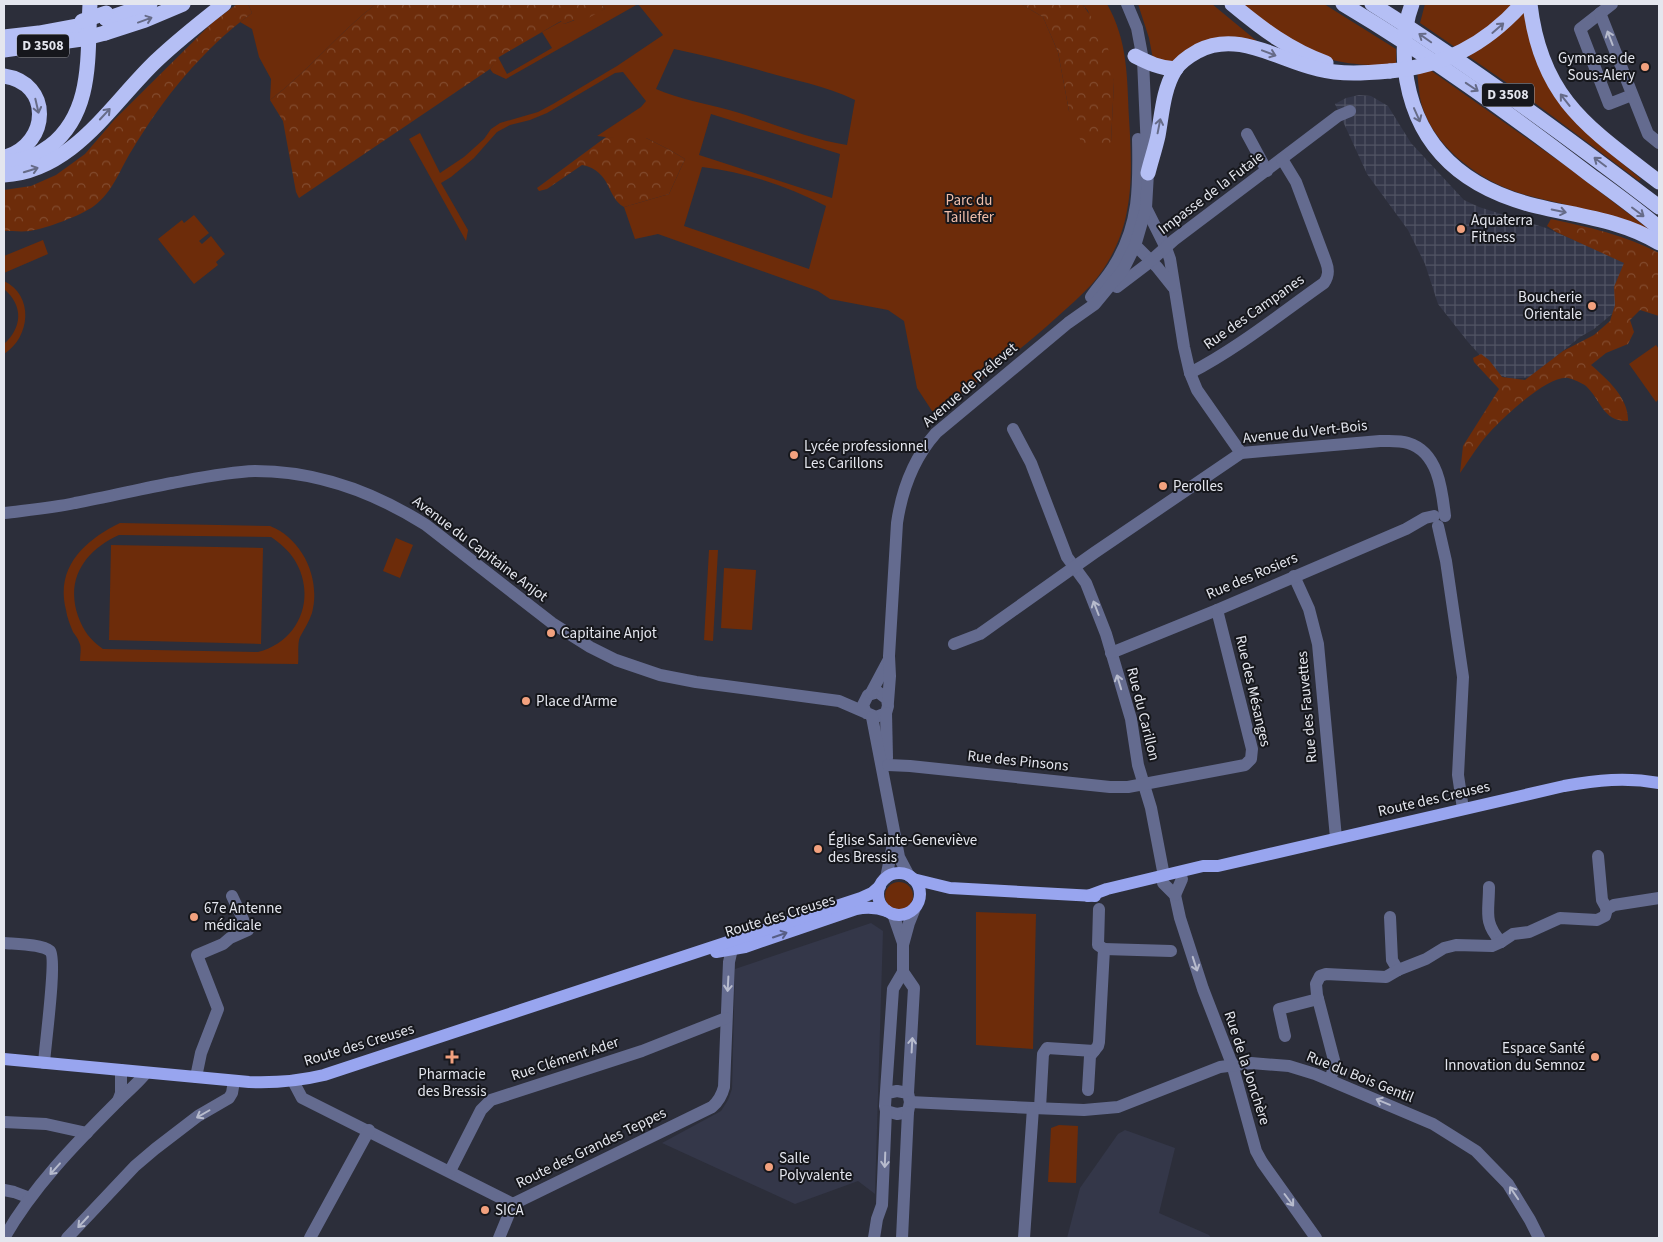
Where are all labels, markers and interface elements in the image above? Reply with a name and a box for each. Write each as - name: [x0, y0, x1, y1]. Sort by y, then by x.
- one-way arrow: [136, 15, 152, 24]
- one-way arrow: [1491, 22, 1504, 34]
- one-way arrow: [1605, 31, 1614, 46]
- one-way arrow: [1418, 33, 1432, 43]
- road number: D 3508: [17, 34, 69, 58]
- place label: Gymnase de Sous-Alery: [1558, 48, 1635, 86]
- one-way arrow: [1261, 49, 1276, 58]
- marker: Gymnase de Sous-Alery: [1639, 61, 1651, 73]
- one-way arrow: [1464, 83, 1478, 93]
- road number: D 3508: [1482, 84, 1534, 106]
- one-way arrow: [1560, 94, 1571, 107]
- one-way arrow: [33, 97, 43, 113]
- one-way arrow: [1412, 107, 1422, 122]
- one-way arrow: [99, 108, 111, 121]
- one-way arrow: [1155, 118, 1165, 134]
- street label: Impasse de la Futaie: [1154, 146, 1268, 240]
- one-way arrow: [1593, 157, 1607, 167]
- one-way arrow: [23, 165, 39, 175]
- park label: Parc du Taillefer: [944, 190, 995, 228]
- one-way arrow: [1631, 206, 1644, 217]
- one-way arrow: [1550, 207, 1566, 216]
- place label: Aquaterra Fitness: [1471, 210, 1533, 248]
- marker: Aquaterra Fitness: [1455, 223, 1467, 235]
- street label: Rue des Campanes: [1200, 269, 1308, 355]
- place label: Boucherie Orientale: [1518, 287, 1582, 325]
- marker: Boucherie Orientale: [1586, 300, 1598, 312]
- street label: Avenue de Prélevet: [918, 338, 1022, 432]
- street label: Avenue du Vert-Bois: [1242, 415, 1368, 449]
- place label: Lycée professionnel Les Carillons: [804, 436, 927, 474]
- marker: Lycée professionnel Les Carillons: [788, 449, 800, 461]
- place label: Perolles: [1173, 476, 1223, 497]
- marker: Perolles: [1157, 480, 1169, 492]
- street label: Avenue du Capitaine Anjot: [408, 491, 552, 607]
- street label: Rue des Rosiers: [1203, 547, 1301, 605]
- one-way arrow: [1091, 601, 1100, 616]
- place label: Capitaine Anjot: [561, 623, 657, 644]
- marker: Capitaine Anjot: [545, 627, 557, 639]
- street label: Rue des Mésanges: [1230, 633, 1276, 749]
- street label: Rue des Fauvettes: [1292, 650, 1322, 764]
- street label: Rue du Carillon: [1121, 665, 1165, 763]
- one-way arrow: [1114, 675, 1124, 691]
- place label: Place d'Arme: [536, 691, 617, 712]
- marker: Place d'Arme: [520, 695, 532, 707]
- street label: Rue des Pinsons: [966, 745, 1070, 777]
- street label: Route des Creuses: [1376, 776, 1492, 822]
- place label: Église Sainte-Geneviève des Bressis: [828, 830, 977, 868]
- marker: Église Sainte-Geneviève des Bressis: [812, 843, 824, 855]
- street label: Route des Creuses: [722, 889, 838, 943]
- place label: 67e Antenne médicale: [204, 898, 282, 936]
- marker: 67e Antenne médicale: [188, 911, 200, 923]
- one-way arrow: [772, 930, 787, 939]
- one-way arrow: [1191, 956, 1200, 971]
- one-way arrow: [723, 976, 732, 992]
- street label: Rue de la Jonchère: [1219, 1008, 1275, 1128]
- street label: Route des Creuses: [301, 1018, 417, 1072]
- street label: Rue Clément Ader: [508, 1031, 622, 1086]
- one-way arrow: [907, 1037, 916, 1053]
- place label: Espace Santé Innovation du Semnoz: [1444, 1038, 1585, 1076]
- street label: Rue du Bois Gentil: [1303, 1046, 1417, 1108]
- marker: Pharmacie des Bressis: [446, 1051, 458, 1063]
- marker: Espace Santé Innovation du Semnoz: [1589, 1051, 1601, 1063]
- place label: Pharmacie des Bressis: [418, 1064, 486, 1102]
- one-way arrow: [1376, 1097, 1391, 1107]
- street label: Route des Grandes Teppes: [512, 1102, 670, 1194]
- one-way arrow: [197, 1109, 211, 1119]
- place label: Salle Polyvalente: [779, 1148, 852, 1186]
- one-way arrow: [880, 1151, 889, 1167]
- marker: Salle Polyvalente: [763, 1161, 775, 1173]
- one-way arrow: [49, 1162, 61, 1175]
- one-way arrow: [1509, 1186, 1519, 1200]
- one-way arrow: [1284, 1193, 1294, 1207]
- place label: SICA: [495, 1200, 525, 1221]
- marker: SICA: [479, 1204, 491, 1216]
- one-way arrow: [77, 1215, 89, 1228]

